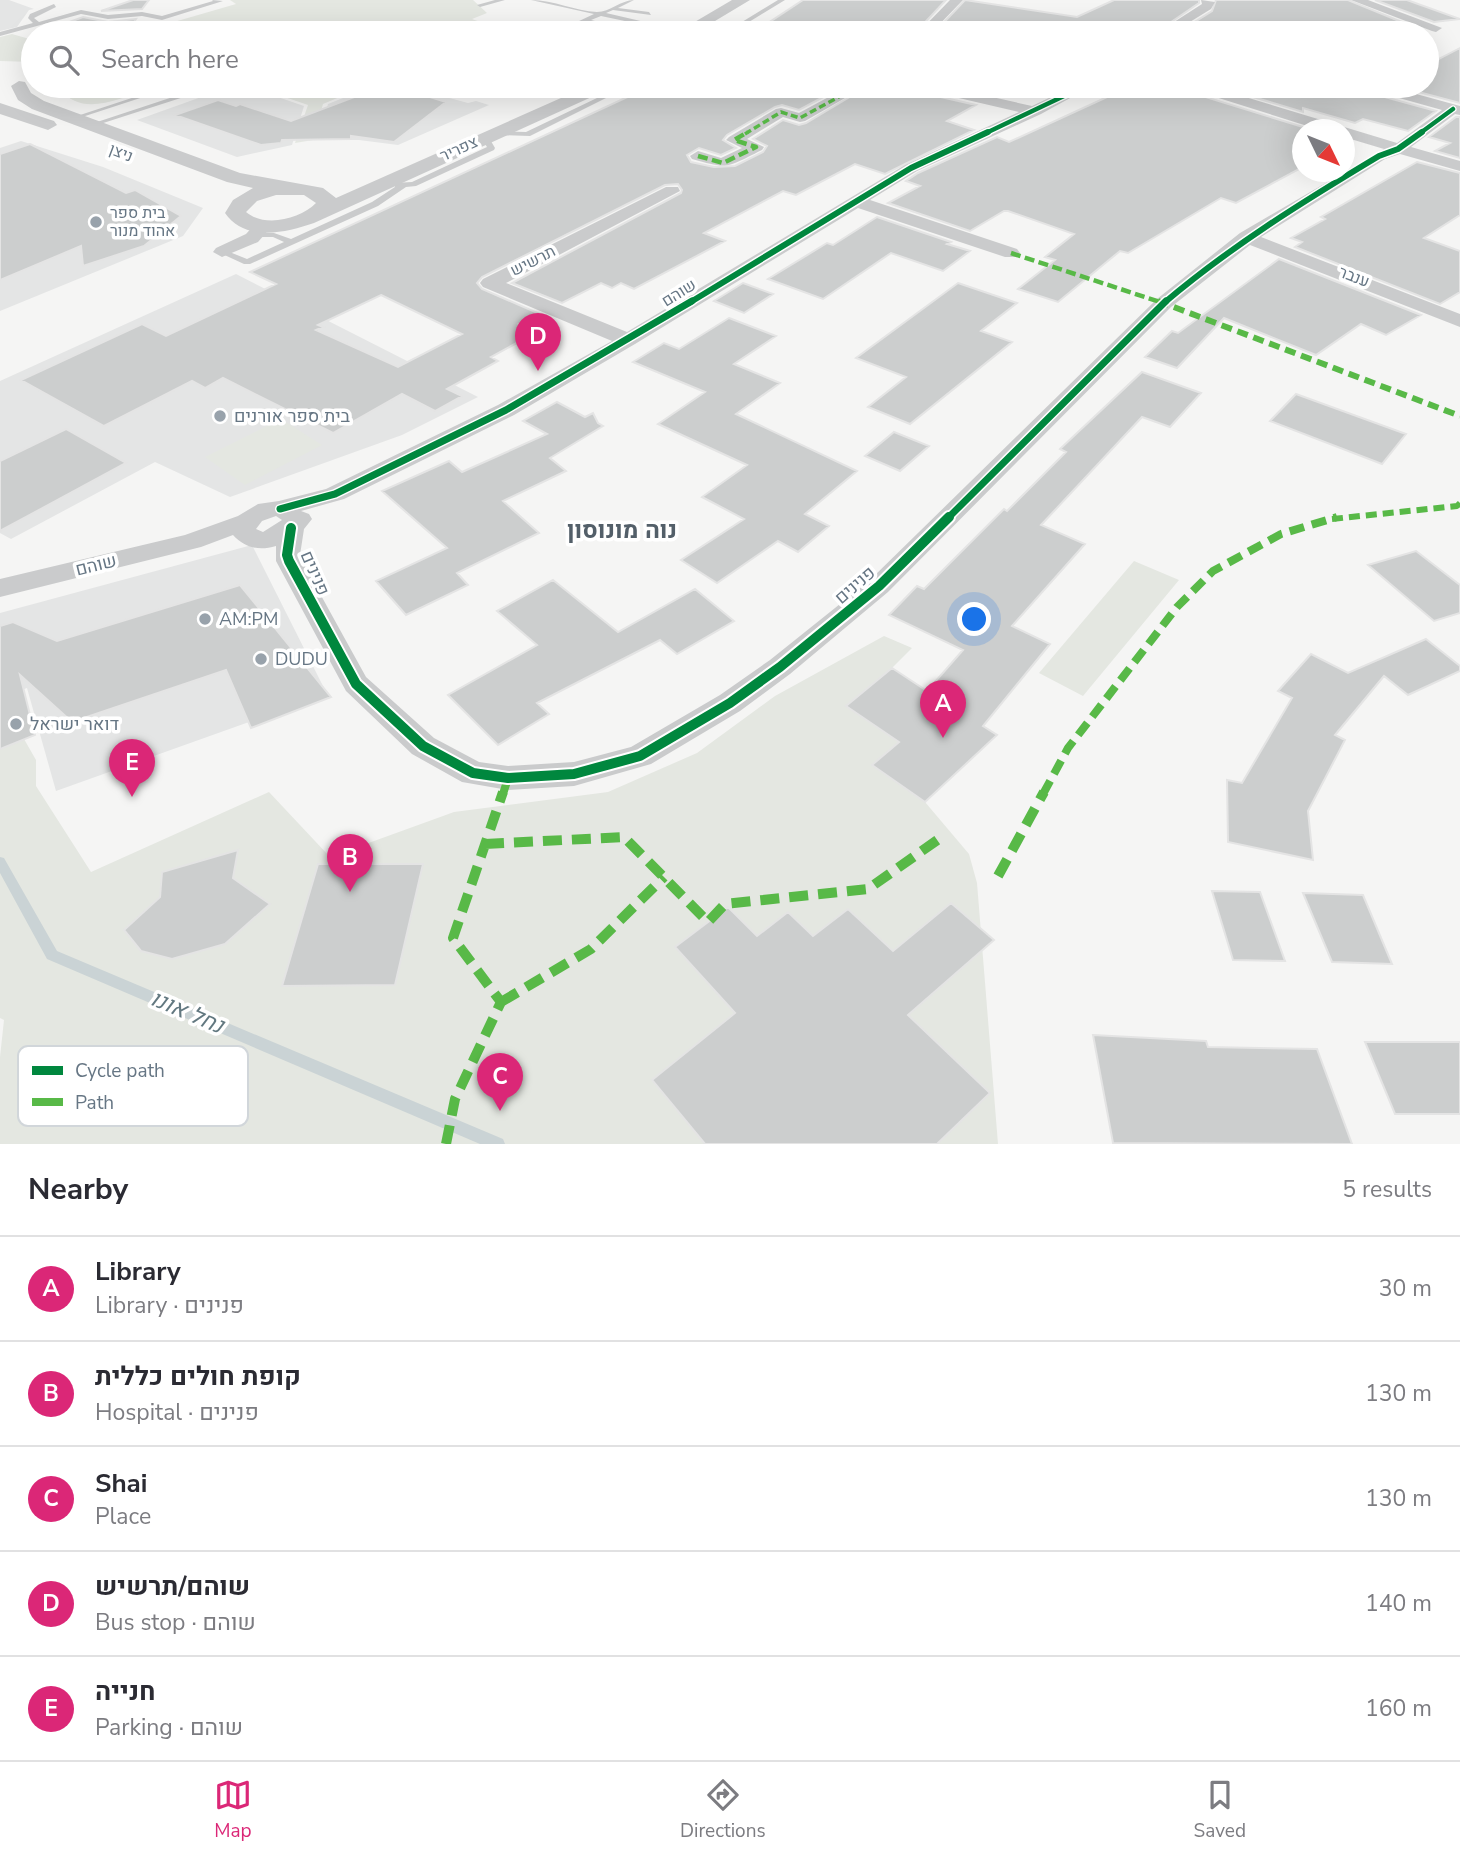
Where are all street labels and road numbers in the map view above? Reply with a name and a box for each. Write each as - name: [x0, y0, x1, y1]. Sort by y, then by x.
- street label: צפריר: [437, 131, 482, 167]
- street label: ניצן: [106, 138, 136, 168]
- street label: תרשיש: [507, 240, 559, 282]
- street label: ענבר: [1335, 261, 1373, 293]
- street label: שוהם: [657, 274, 701, 312]
- street label: פנינים: [295, 547, 335, 599]
- street label: שוהם: [73, 548, 119, 582]
- street label: פנינים: [830, 561, 880, 609]

